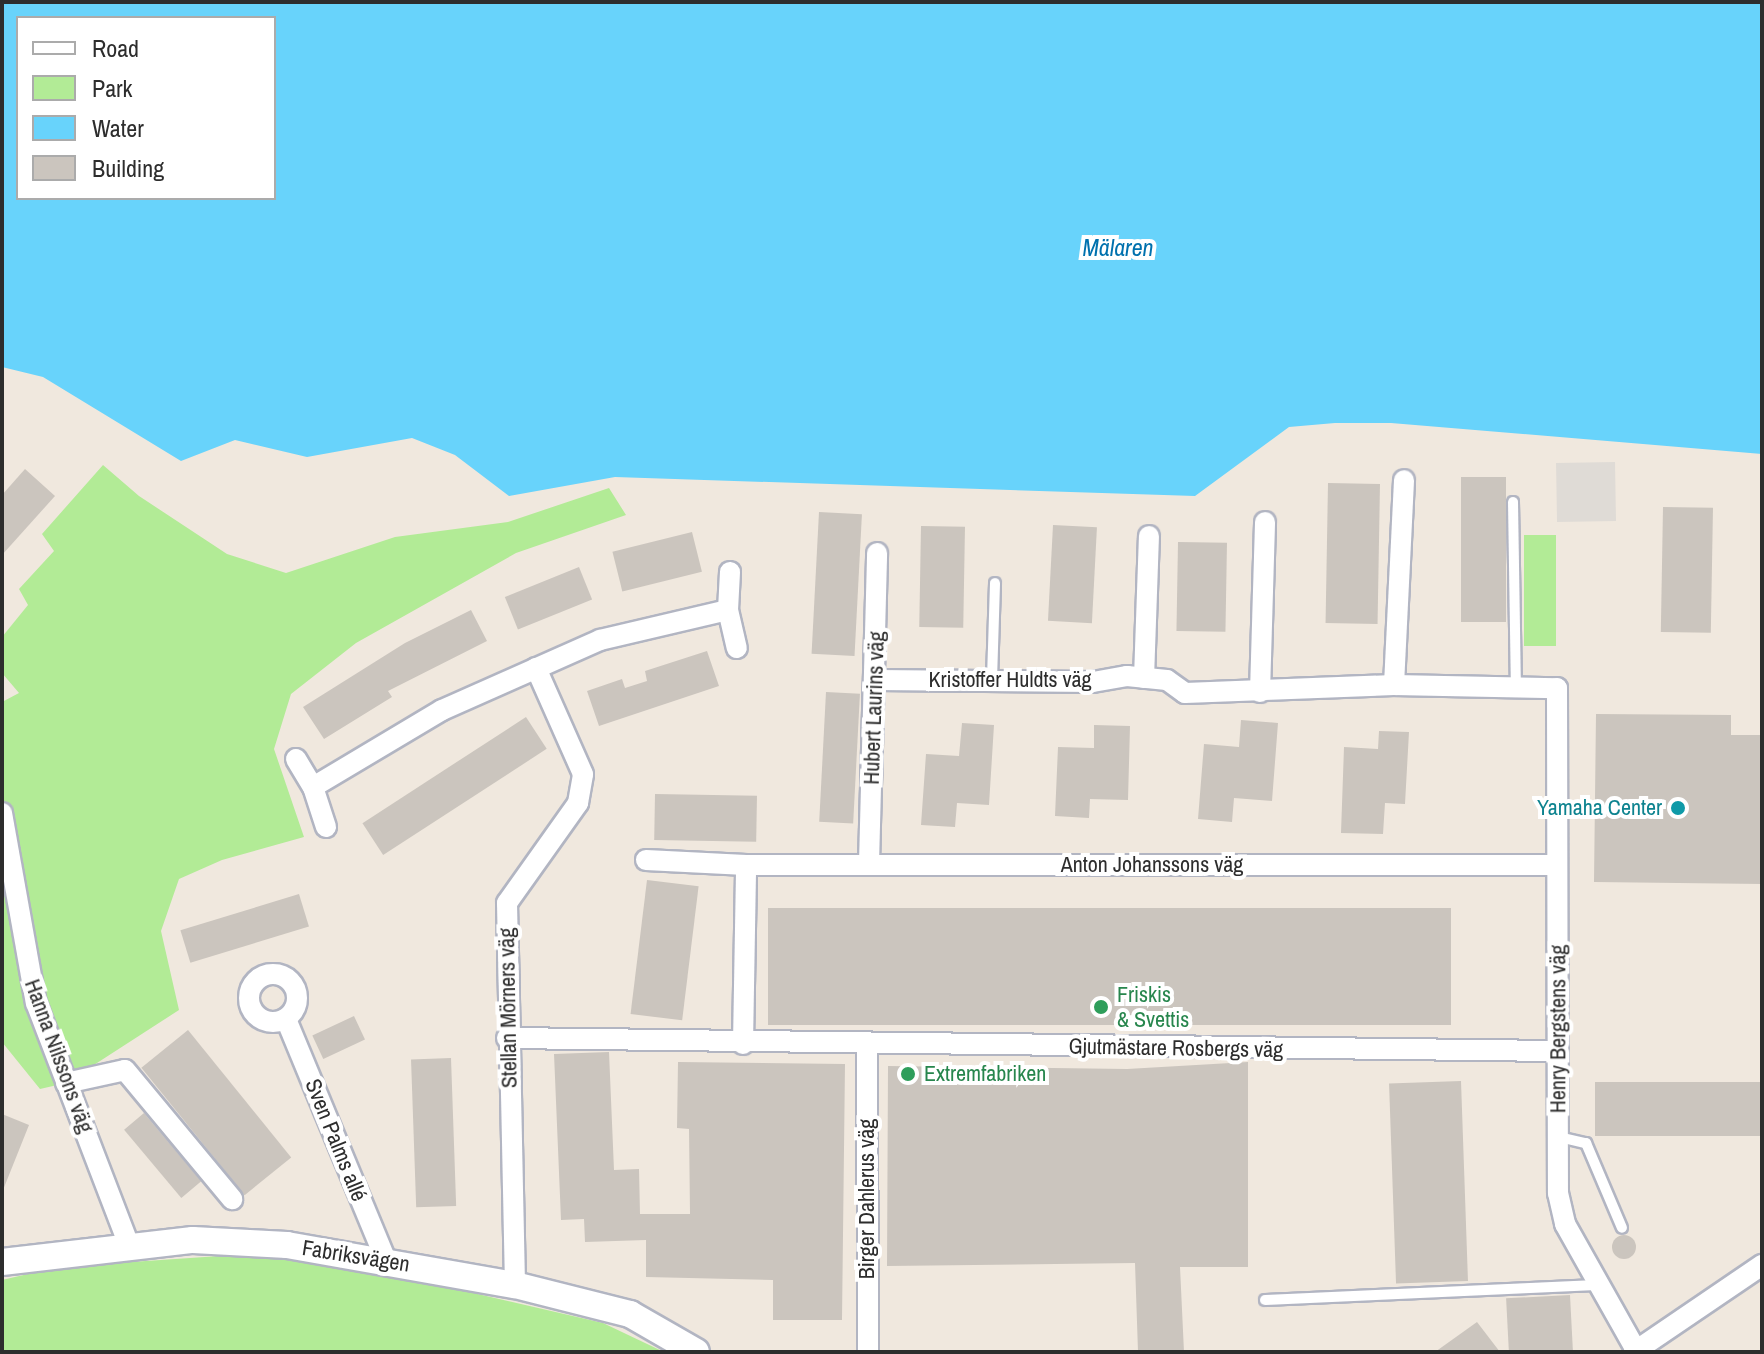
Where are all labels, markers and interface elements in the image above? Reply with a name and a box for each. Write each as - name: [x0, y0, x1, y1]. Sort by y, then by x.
- legend: [16, 16, 276, 200]
- text: Road: [92, 32, 139, 64]
- text: Park: [92, 72, 132, 104]
- text: Water: [92, 112, 144, 144]
- text: Building: [92, 152, 164, 184]
- water label: Mälaren: [1082, 234, 1154, 262]
- street label: Hubert Laurins väg: [858, 631, 890, 785]
- street label: Kristoffer Huldts väg: [928, 667, 1092, 693]
- place label: Yamaha Center: [1537, 795, 1662, 821]
- marker: Yamaha Center: [1669, 799, 1687, 817]
- street label: Anton Johanssons väg: [1061, 852, 1243, 878]
- street label: Stellan Mörners väg: [493, 928, 523, 1088]
- street label: Henry Bergstens väg: [1545, 945, 1571, 1113]
- street label: Hanna Nilssons väg: [19, 976, 99, 1136]
- place label: Friskis & Svettis: [1117, 981, 1189, 1032]
- marker: Friskis & Svettis: [1092, 998, 1110, 1016]
- street label: Gjutmästare Rosbergs väg: [1069, 1033, 1283, 1063]
- place label: Extremfabriken: [924, 1061, 1046, 1087]
- marker: Extremfabriken: [899, 1065, 917, 1083]
- street label: Sven Palms allé: [300, 1075, 372, 1205]
- street label: Birger Dahlerus väg: [854, 1119, 880, 1279]
- street label: Fabriksvägen: [300, 1234, 412, 1278]

